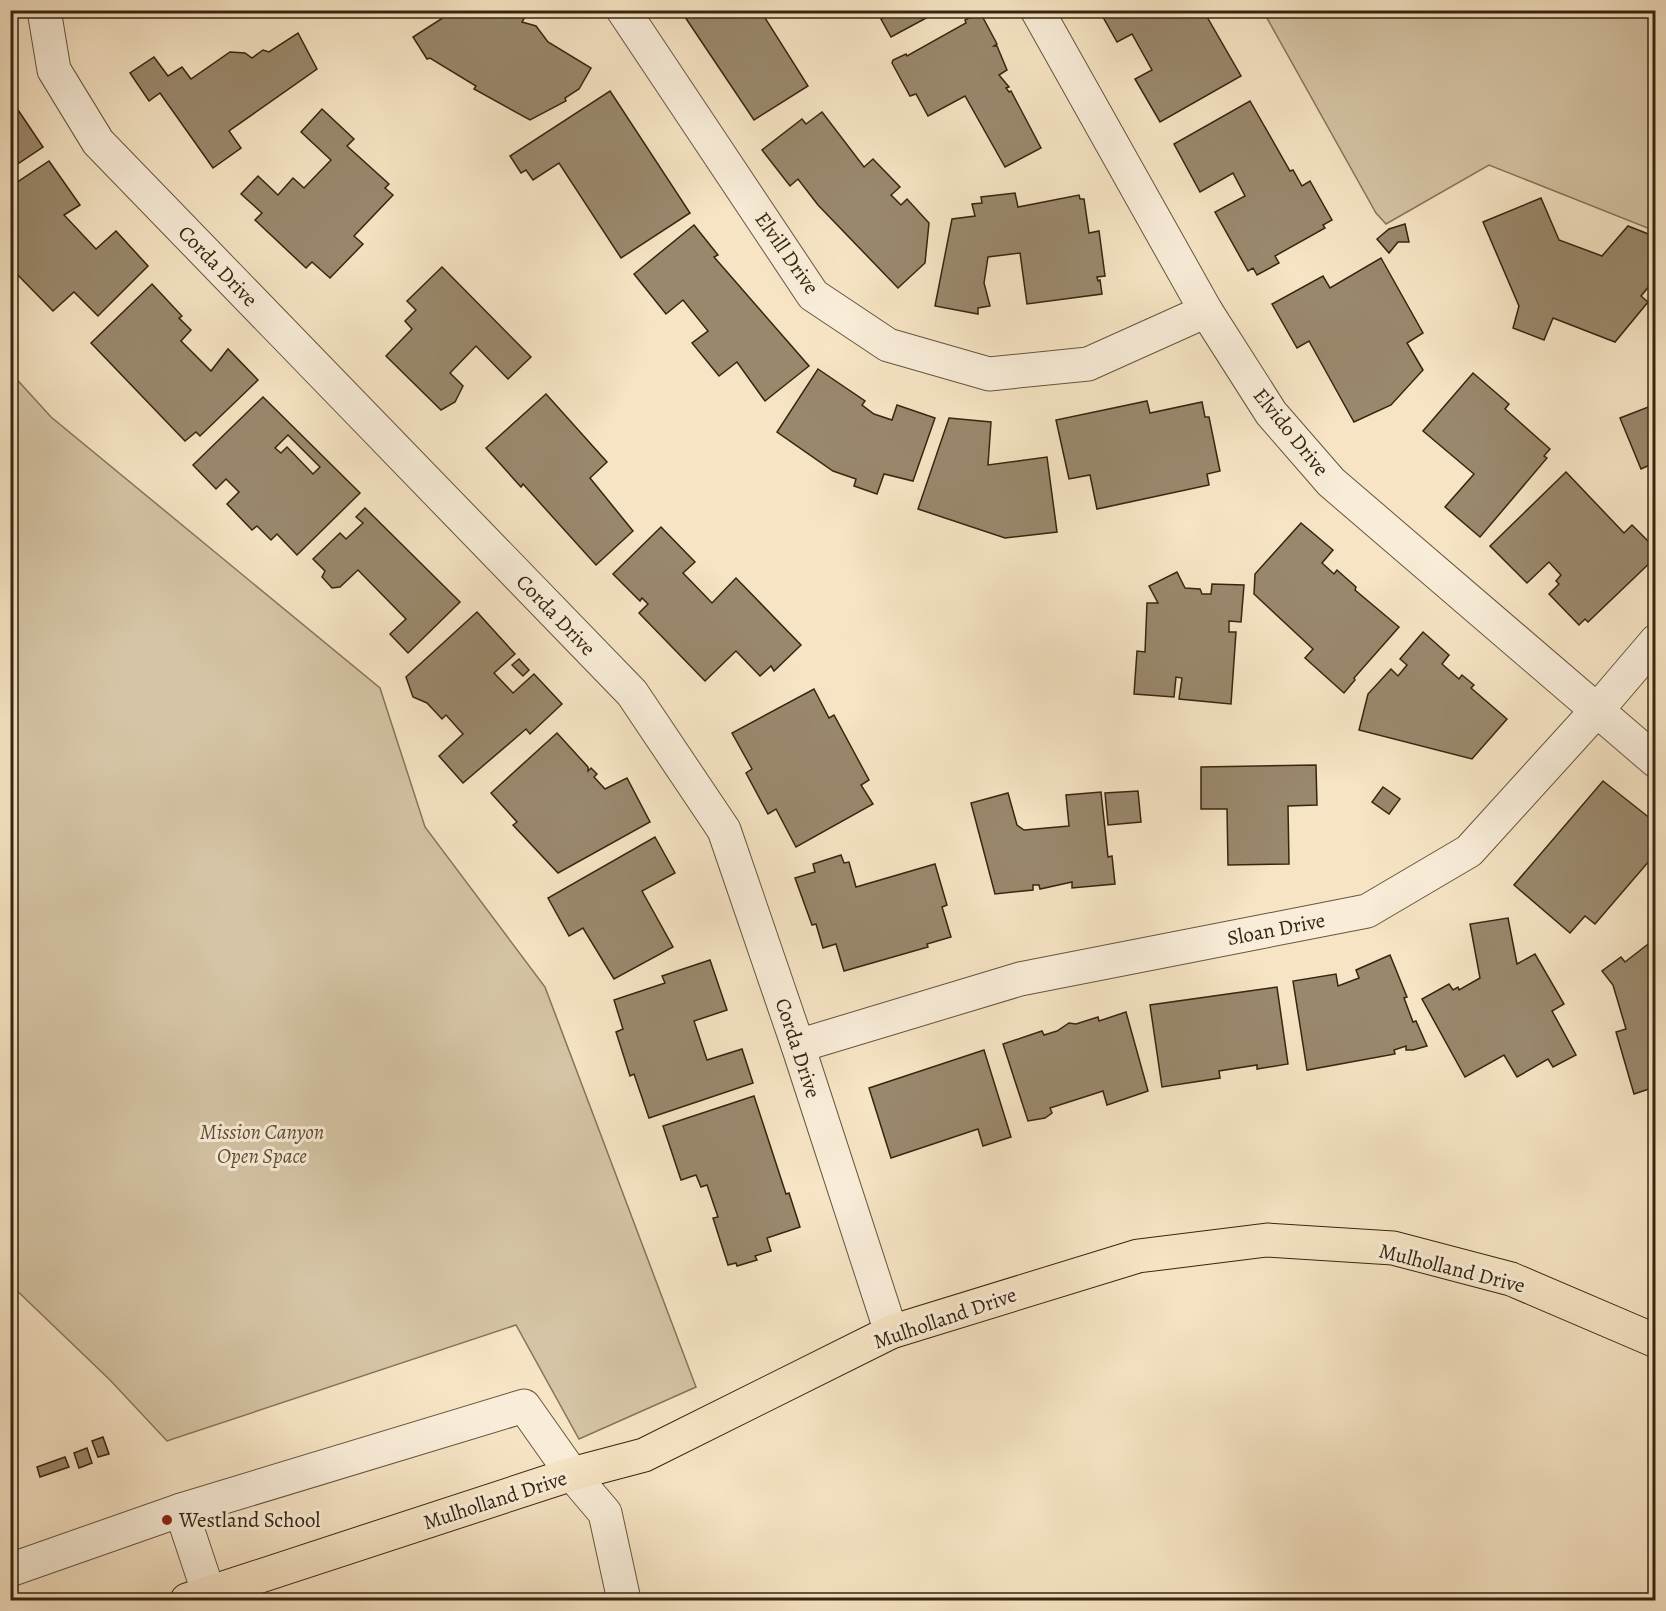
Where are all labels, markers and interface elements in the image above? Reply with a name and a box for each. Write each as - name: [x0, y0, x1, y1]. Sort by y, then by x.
- street label: Elvill Drive: [748, 206, 826, 300]
- street label: Corda Drive: [172, 219, 264, 313]
- street label: Elvido Drive: [1247, 382, 1335, 482]
- street label: Corda Drive: [510, 568, 602, 662]
- street label: Sloan Drive: [1225, 906, 1327, 952]
- street label: Corda Drive: [769, 995, 827, 1101]
- park label: Mission Canyon Open Space: [200, 1118, 324, 1170]
- street label: Mulholland Drive: [1376, 1236, 1528, 1300]
- street label: Mulholland Drive: [870, 1280, 1020, 1356]
- street label: Mulholland Drive: [420, 1464, 570, 1536]
- place label: Westland School: [178, 1506, 321, 1534]
- marker: Westland School: [160, 1513, 174, 1527]

